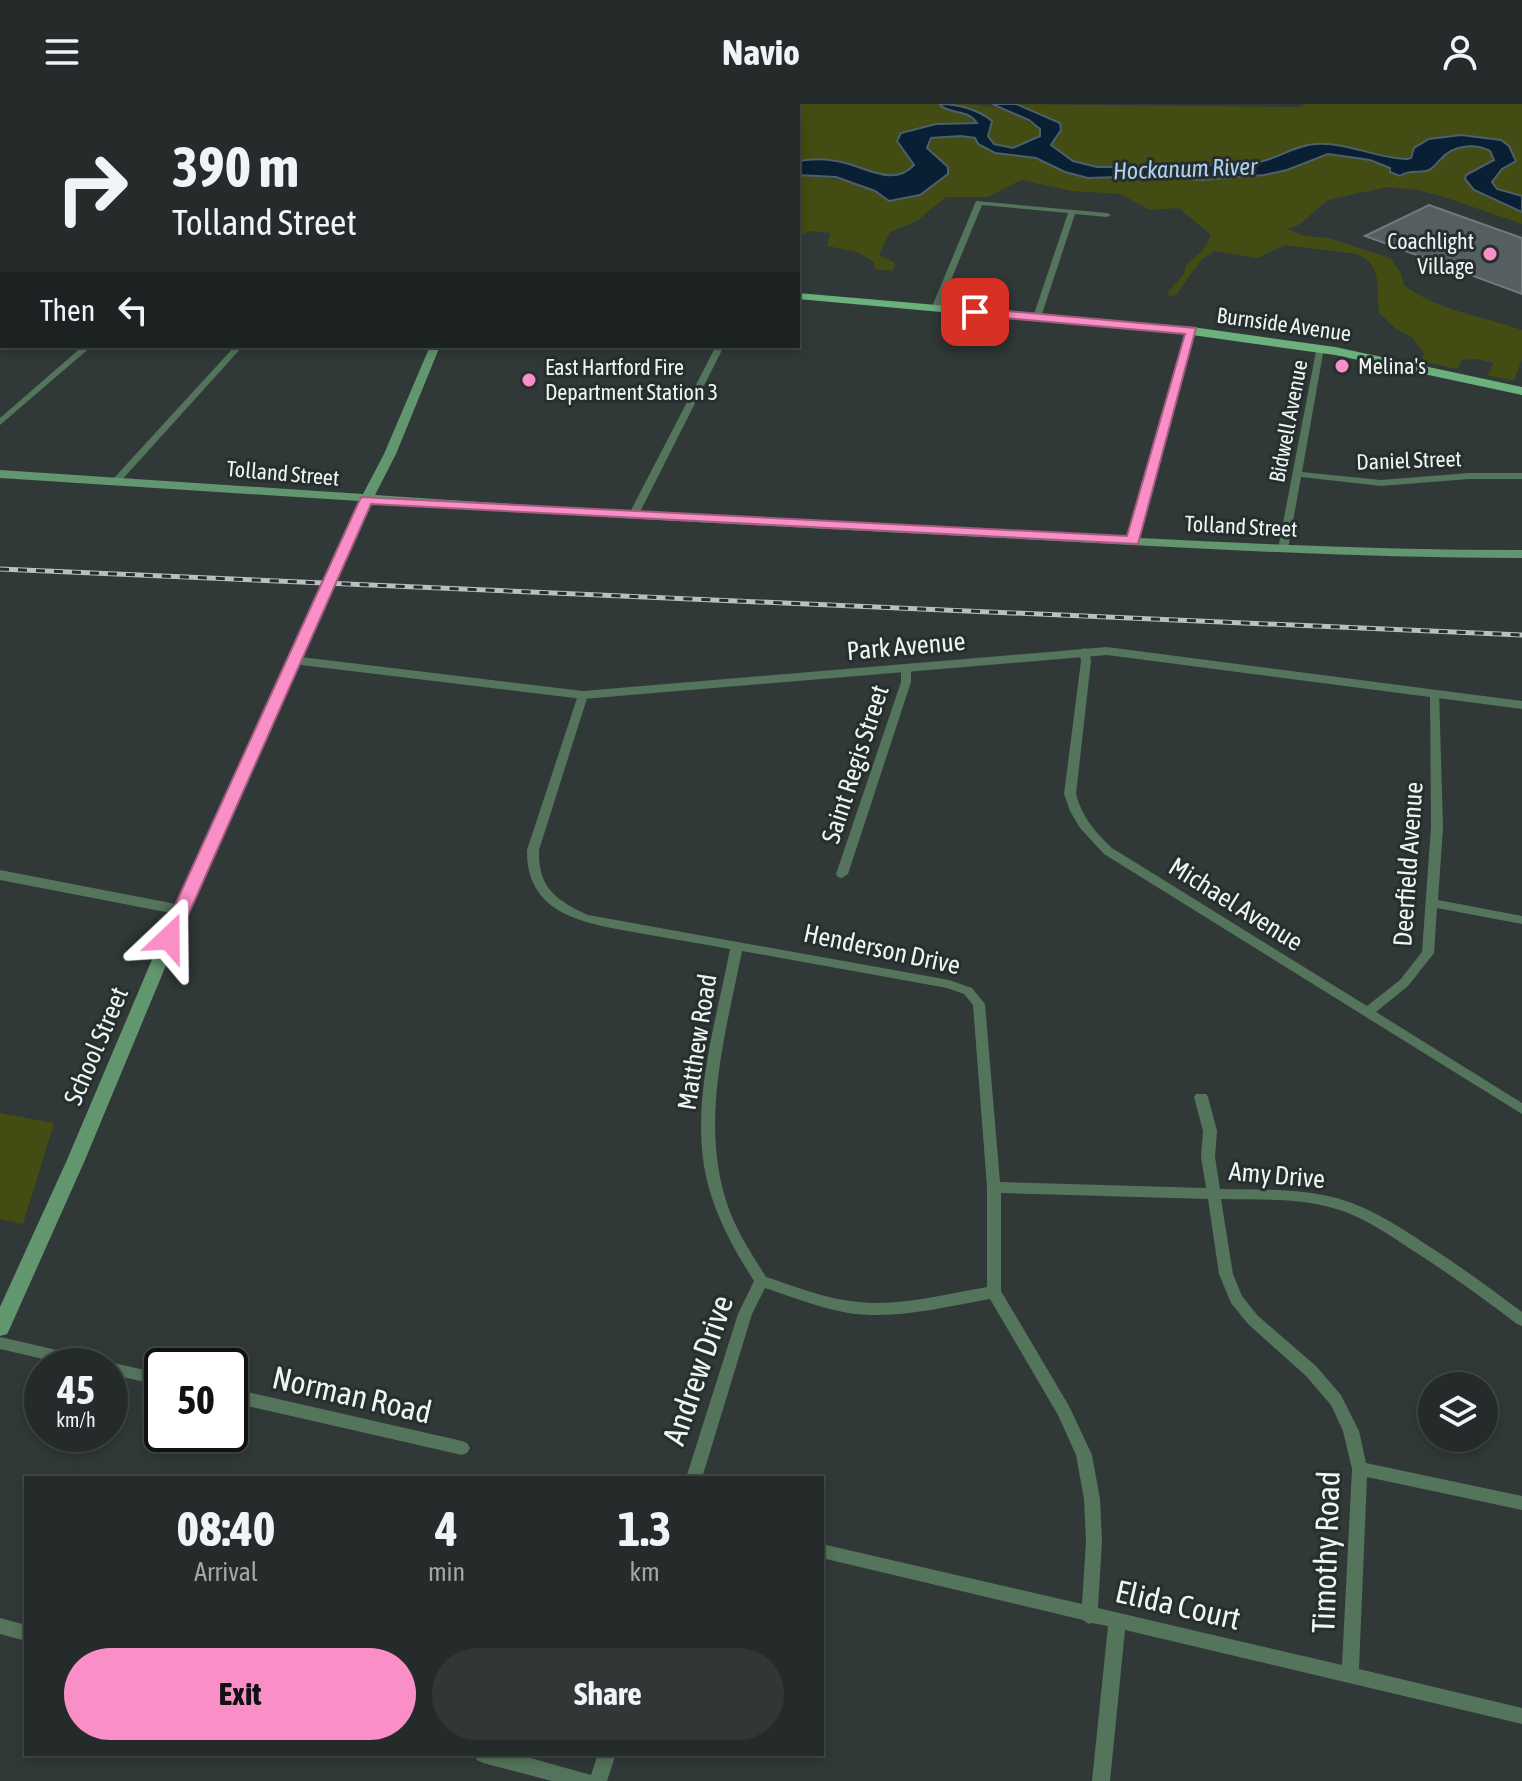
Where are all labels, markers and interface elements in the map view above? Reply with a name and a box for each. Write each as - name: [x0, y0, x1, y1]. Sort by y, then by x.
- icon: menu: [40, 30, 84, 74]
- icon: person: [1438, 30, 1482, 74]
- text: Navio: [722, 31, 800, 73]
- text: 390 m: [172, 135, 299, 199]
- icon: right: [40, 136, 144, 240]
- water label: Hockanum River: [1112, 152, 1258, 185]
- text: Tolland Street: [172, 201, 357, 243]
- place label: Coachlight Village: [1387, 228, 1474, 279]
- marker: Coachlight Village: [1481, 245, 1499, 263]
- pin: [941, 278, 1009, 346]
- icon: left: [111, 288, 155, 332]
- icon: arrive: [953, 290, 997, 334]
- text: Then: [40, 293, 95, 327]
- street label: Burnside Avenue: [1215, 302, 1353, 346]
- place label: Melina's: [1358, 353, 1426, 379]
- place label: East Hartford Fire Department Station 3: [545, 354, 718, 405]
- street label: Bidwell Avenue: [1263, 357, 1313, 485]
- marker: Melina's: [1333, 357, 1351, 375]
- marker: East Hartford Fire Department Station 3: [520, 371, 538, 389]
- street label: Daniel Street: [1356, 445, 1462, 475]
- street label: Tolland Street: [226, 455, 340, 491]
- street label: Tolland Street: [1184, 510, 1298, 542]
- street label: Park Avenue: [845, 626, 967, 666]
- street label: Saint Regis Street: [815, 681, 895, 847]
- street label: Deerfield Avenue: [1387, 781, 1429, 947]
- street label: Michael Avenue: [1164, 851, 1308, 957]
- position arrow: [127, 896, 211, 980]
- street label: Henderson Drive: [801, 918, 963, 980]
- street label: Matthew Road: [671, 972, 723, 1112]
- street label: School Street: [58, 983, 134, 1109]
- street label: Amy Drive: [1228, 1156, 1326, 1194]
- street label: Andrew Drive: [655, 1290, 740, 1449]
- speed limit sign: 50: [144, 1348, 248, 1452]
- street label: Norman Road: [269, 1358, 435, 1431]
- text: 45: [57, 1367, 95, 1412]
- map controls: [1418, 1372, 1498, 1452]
- button: layers: [1418, 1372, 1498, 1452]
- text: km/h: [56, 1408, 96, 1431]
- street label: Timothy Road: [1304, 1470, 1347, 1634]
- text: 08:40: [177, 1501, 275, 1556]
- text: 4: [435, 1501, 458, 1556]
- text: 1.3: [618, 1501, 671, 1556]
- text: Arrival: [194, 1557, 258, 1587]
- text: min: [428, 1557, 465, 1587]
- text: km: [630, 1557, 660, 1587]
- street label: Elida Court: [1112, 1572, 1244, 1637]
- button: Exit: [64, 1648, 416, 1740]
- button: Share: [432, 1648, 784, 1740]

